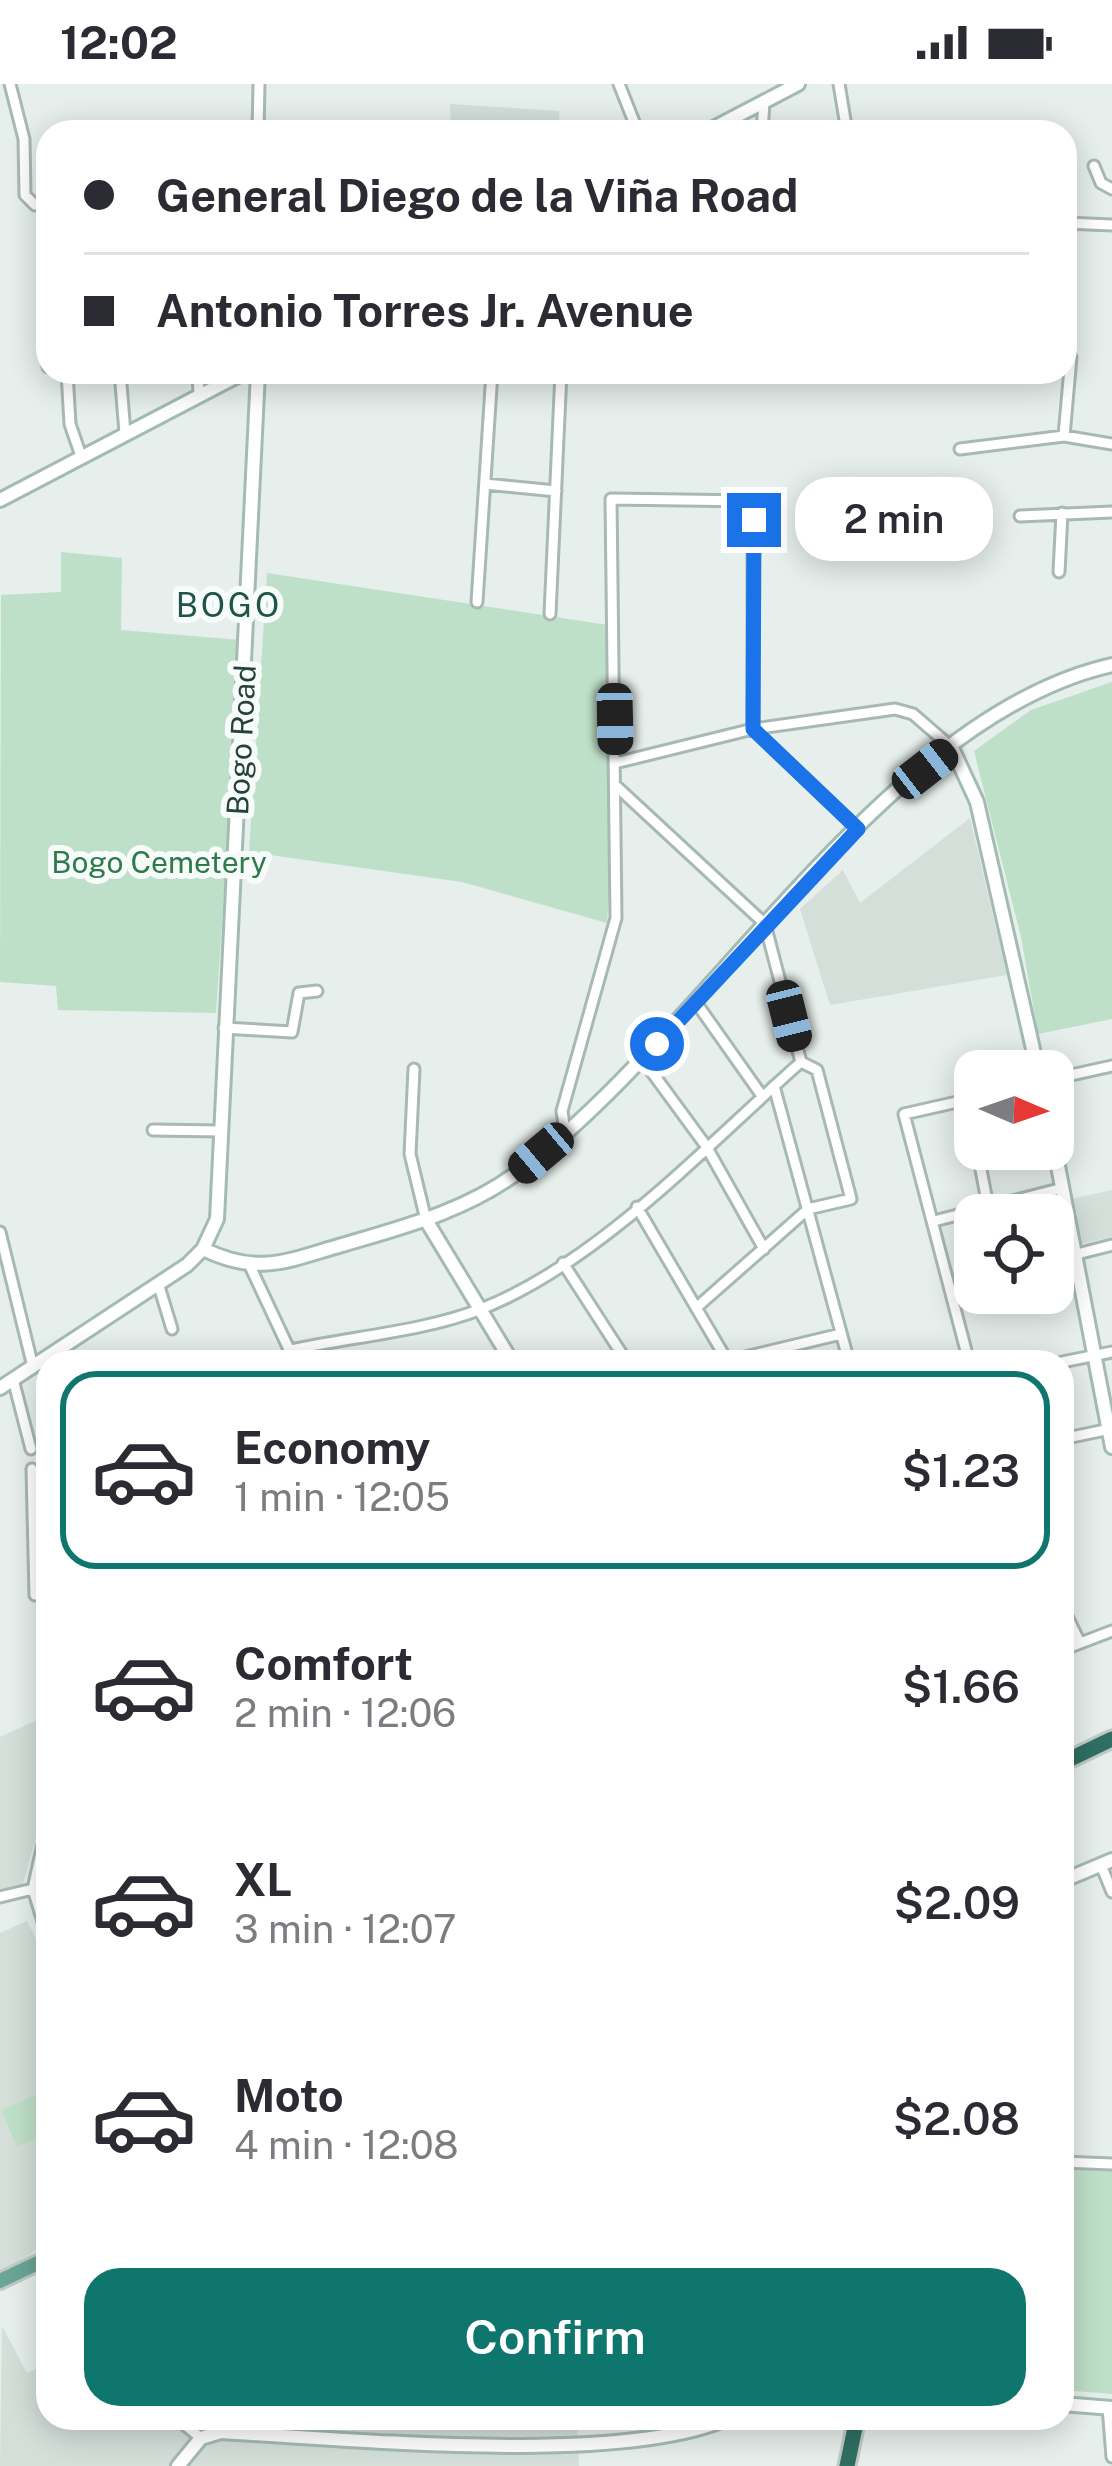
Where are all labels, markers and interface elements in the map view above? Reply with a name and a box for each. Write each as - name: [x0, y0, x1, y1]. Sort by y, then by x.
- text: 12:02: [60, 16, 178, 69]
- text: General Diego de la Viña Road: [156, 169, 799, 222]
- text: Antonio Torres Jr. Avenue: [156, 284, 694, 337]
- callout: 2 min: [796, 478, 994, 562]
- route end: [727, 493, 781, 547]
- text: 2 min: [844, 496, 944, 542]
- district label: BOGO: [176, 586, 282, 624]
- street label: Bogo Road: [219, 664, 263, 816]
- car: [596, 683, 634, 755]
- car: [886, 733, 964, 805]
- park label: Bogo Cemetery: [51, 844, 267, 880]
- car: [763, 977, 815, 1055]
- route start: [630, 1017, 684, 1071]
- north arrow: [954, 1050, 1074, 1170]
- map controls: [954, 1050, 1074, 1314]
- car: [502, 1116, 580, 1190]
- button: locate: [954, 1194, 1074, 1314]
- icon: car: [90, 1416, 198, 1524]
- text: Economy: [234, 1421, 430, 1474]
- text: $1.23: [902, 1444, 1020, 1497]
- text: 1 min · 12:05: [234, 1474, 450, 1520]
- icon: car: [90, 1632, 198, 1740]
- text: Comfort: [234, 1637, 413, 1690]
- text: $1.66: [902, 1660, 1020, 1713]
- text: 2 min · 12:06: [234, 1690, 456, 1736]
- icon: car: [90, 1848, 198, 1956]
- text: XL: [234, 1853, 292, 1906]
- text: $2.09: [894, 1876, 1020, 1929]
- text: 3 min · 12:07: [234, 1906, 456, 1952]
- icon: car: [90, 2064, 198, 2172]
- text: Moto: [234, 2069, 344, 2122]
- text: $2.08: [893, 2092, 1020, 2145]
- text: 4 min · 12:08: [234, 2122, 459, 2168]
- button: Confirm: [84, 2268, 1026, 2406]

